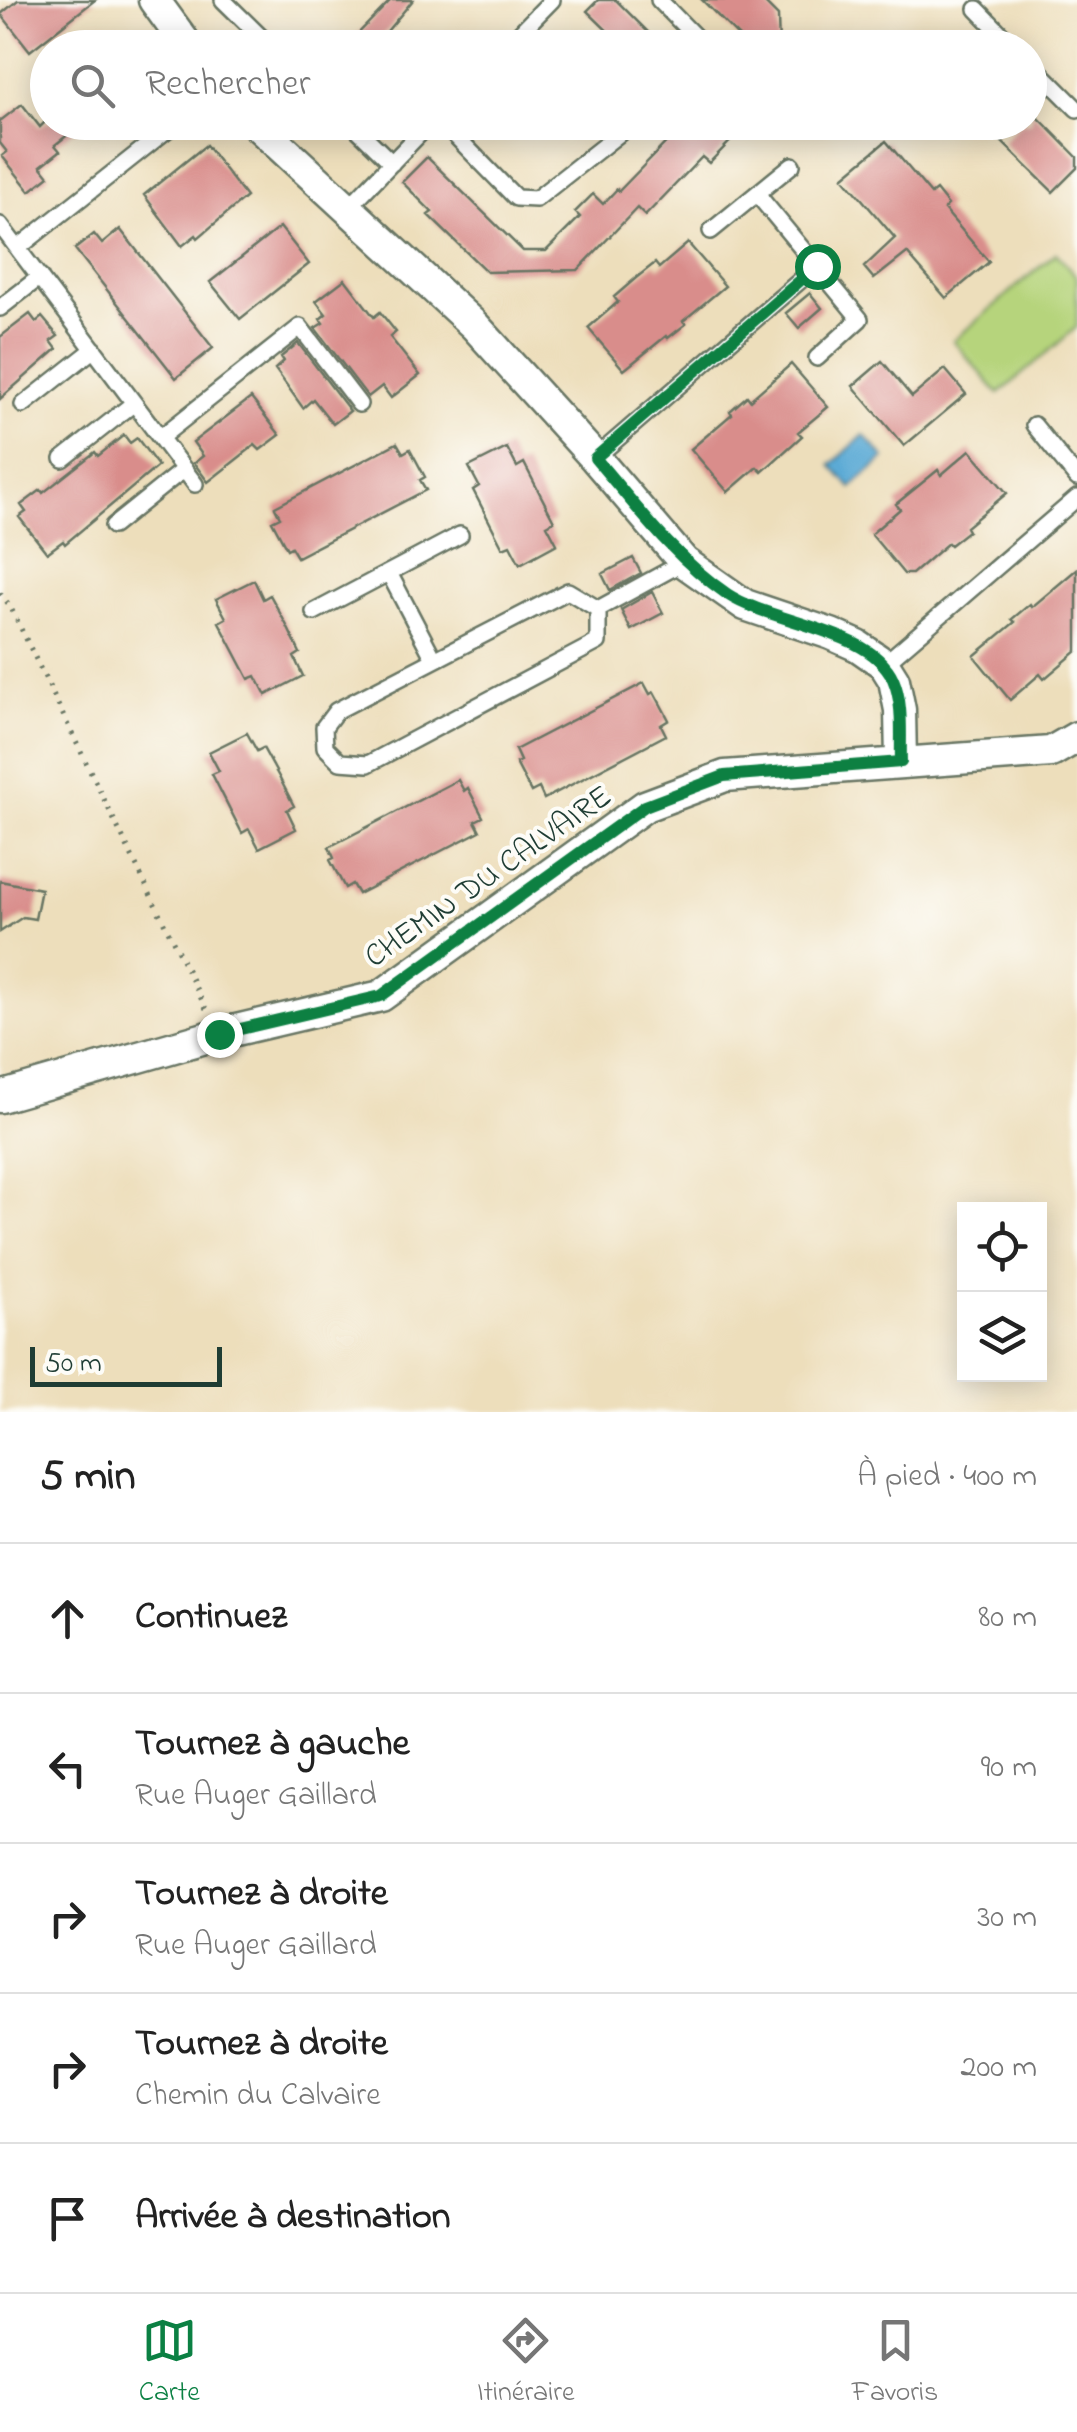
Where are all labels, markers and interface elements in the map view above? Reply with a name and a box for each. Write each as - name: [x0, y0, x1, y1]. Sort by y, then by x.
- search box: [30, 30, 1047, 140]
- text: Rechercher: [145, 57, 311, 113]
- icon: search: [65, 58, 120, 113]
- route start: [795, 244, 841, 290]
- street label: CHEMIN DU CALVAIRE: [356, 775, 622, 981]
- route end: [197, 1012, 243, 1058]
- map controls: [957, 1202, 1047, 1382]
- button: locate: [957, 1202, 1047, 1292]
- button: layers: [957, 1292, 1047, 1382]
- scale bar: [30, 1342, 222, 1386]
- text: 50 m: [45, 1344, 102, 1385]
- text: 5 min: [40, 1447, 135, 1508]
- text: À pied · 400 m: [857, 1454, 1037, 1501]
- text: Continuez: [135, 1590, 287, 1646]
- icon: ahead: [40, 1591, 95, 1646]
- text: 80 m: [978, 1595, 1037, 1642]
- text: Tournez à gauche: [135, 1717, 410, 1773]
- icon: left: [40, 1741, 95, 1796]
- text: 90 m: [981, 1745, 1037, 1792]
- text: Rue Auger Gaillard: [135, 1773, 377, 1820]
- text: Tournez à droite: [135, 1867, 388, 1923]
- icon: right: [40, 1891, 95, 1946]
- text: 30 m: [977, 1895, 1037, 1942]
- text: Rue Auger Gaillard: [135, 1923, 377, 1970]
- text: Tournez à droite: [135, 2017, 388, 2073]
- icon: right: [40, 2041, 95, 2096]
- text: 200 m: [961, 2045, 1037, 2092]
- text: Chemin du Calvaire: [135, 2073, 381, 2120]
- text: Arrivée à destination: [135, 2190, 450, 2246]
- icon: arrive: [40, 2191, 95, 2246]
- tab: Carte: [139, 2313, 200, 2414]
- tab: Itinéraire: [477, 2313, 574, 2414]
- tab: Favoris: [852, 2313, 938, 2414]

